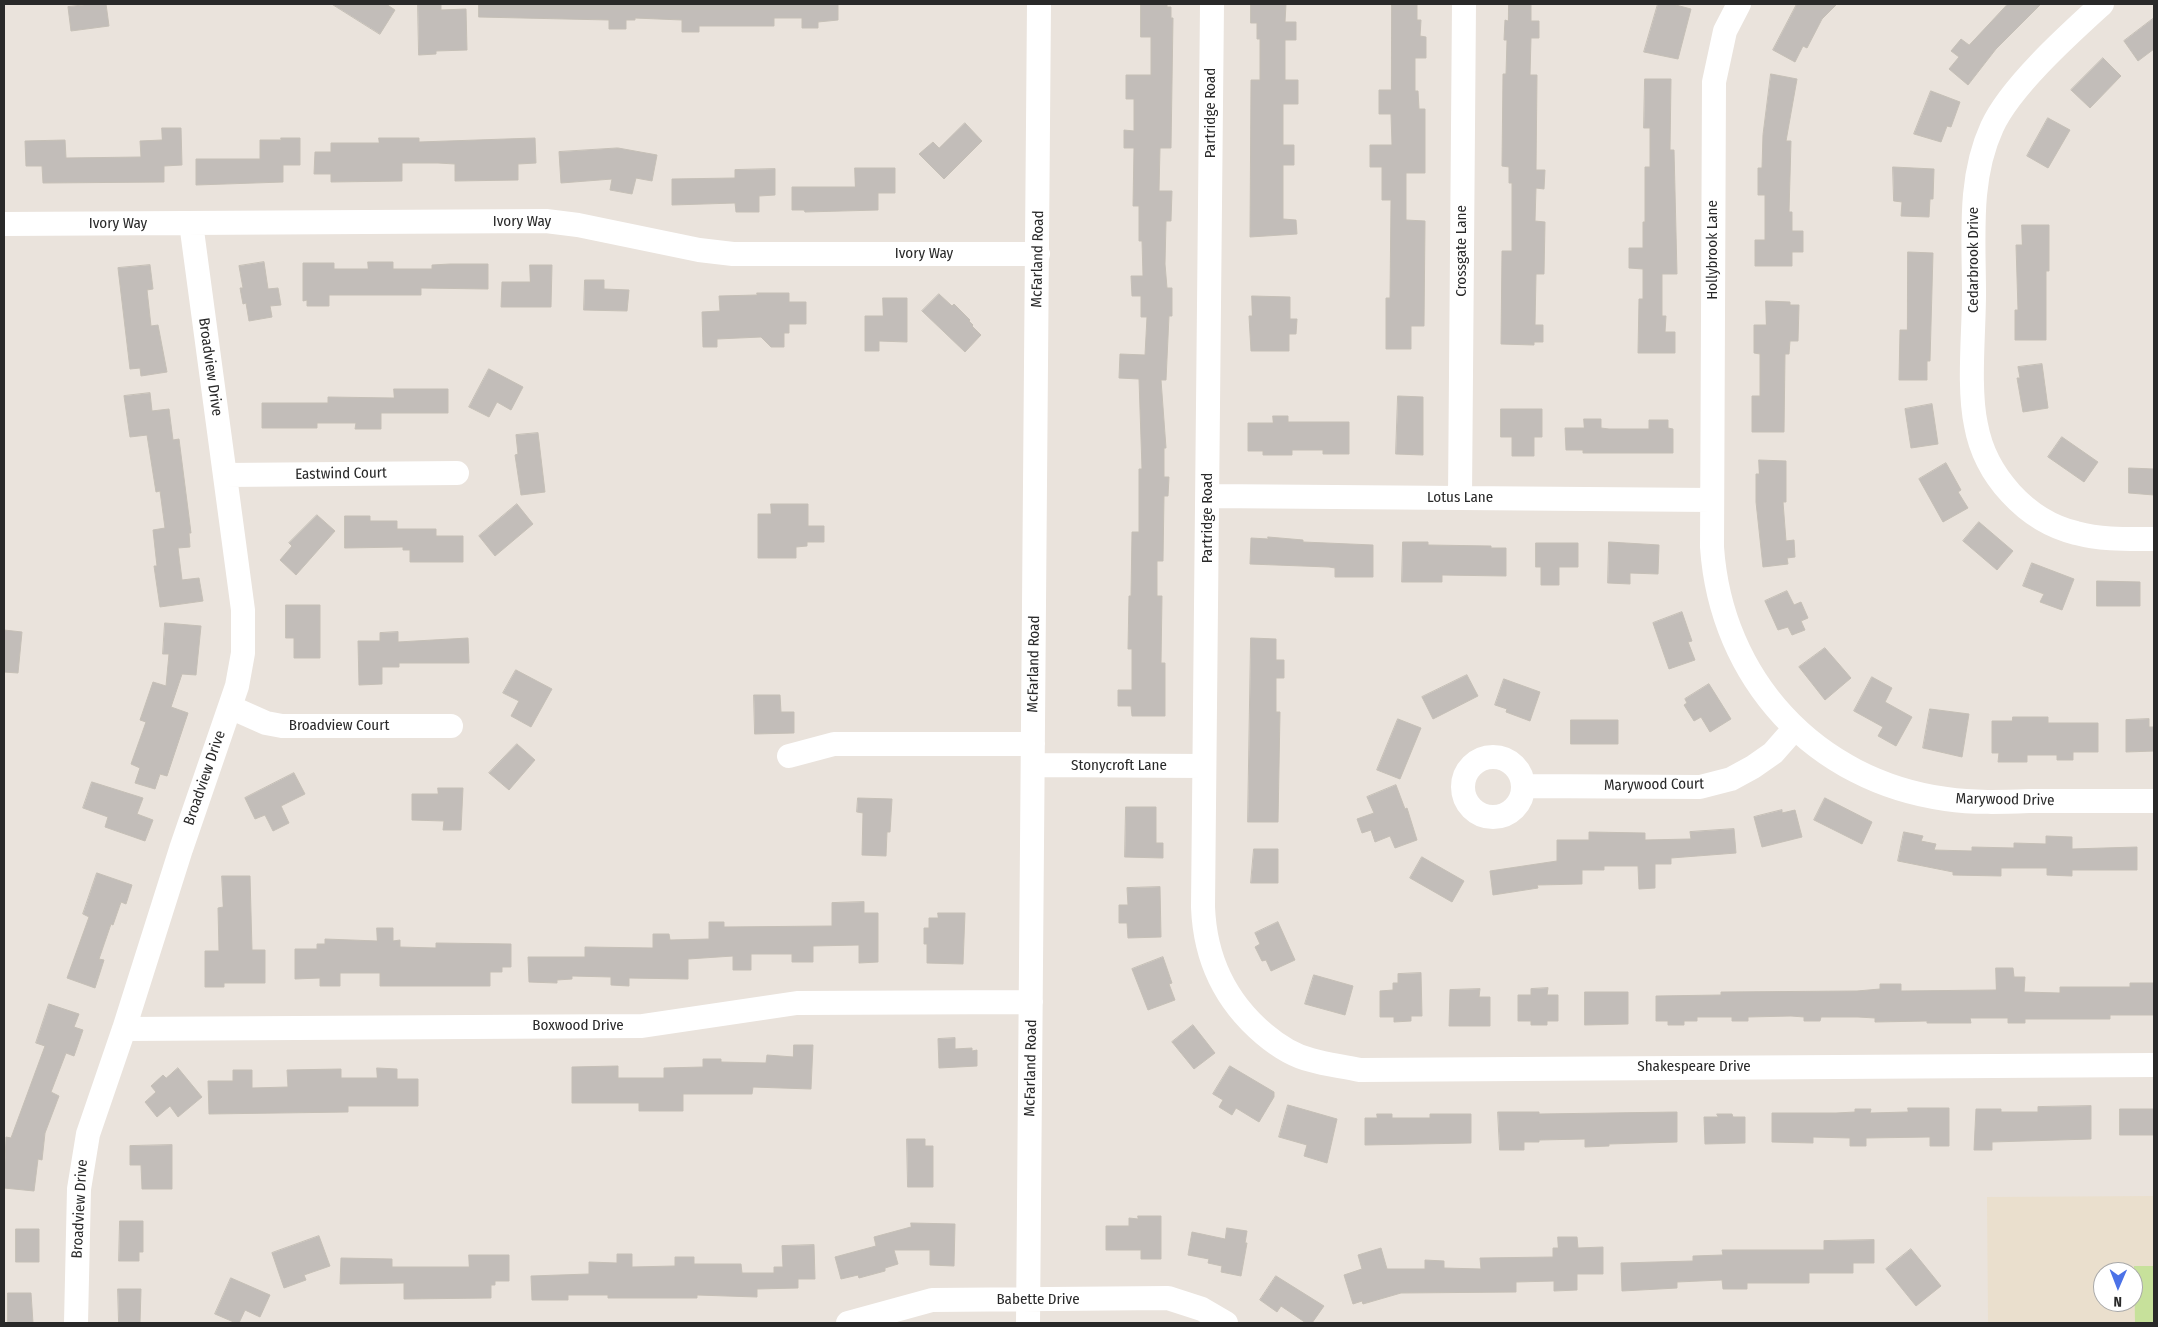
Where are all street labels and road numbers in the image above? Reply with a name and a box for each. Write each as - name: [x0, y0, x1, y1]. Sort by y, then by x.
- street label: Partridge Road: [1202, 68, 1220, 158]
- street label: Hollybrook Lane: [1704, 200, 1722, 300]
- street label: Crossgate Lane: [1453, 205, 1471, 297]
- street label: Cedarbrook Drive: [1965, 207, 1983, 313]
- street label: McFarland Road: [1028, 210, 1048, 308]
- street label: Ivory Way: [493, 213, 551, 231]
- street label: Ivory Way: [89, 215, 147, 233]
- street label: Ivory Way: [895, 245, 953, 263]
- street label: Broadview Drive: [194, 317, 226, 417]
- street label: Eastwind Court: [295, 464, 387, 484]
- street label: Partridge Road: [1199, 473, 1217, 563]
- street label: Lotus Lane: [1427, 489, 1493, 507]
- street label: McFarland Road: [1024, 615, 1044, 713]
- street label: Broadview Court: [289, 717, 389, 735]
- street label: Broadview Drive: [180, 728, 230, 828]
- street label: Stonycroft Lane: [1071, 757, 1167, 775]
- street label: Marywood Court: [1604, 775, 1704, 795]
- street label: Marywood Drive: [1955, 790, 2055, 810]
- street label: Boxwood Drive: [532, 1017, 624, 1035]
- street label: McFarland Road: [1021, 1019, 1041, 1117]
- street label: Shakespeare Drive: [1637, 1058, 1751, 1076]
- street label: Broadview Drive: [68, 1159, 92, 1259]
- street label: Babette Drive: [996, 1291, 1080, 1309]

